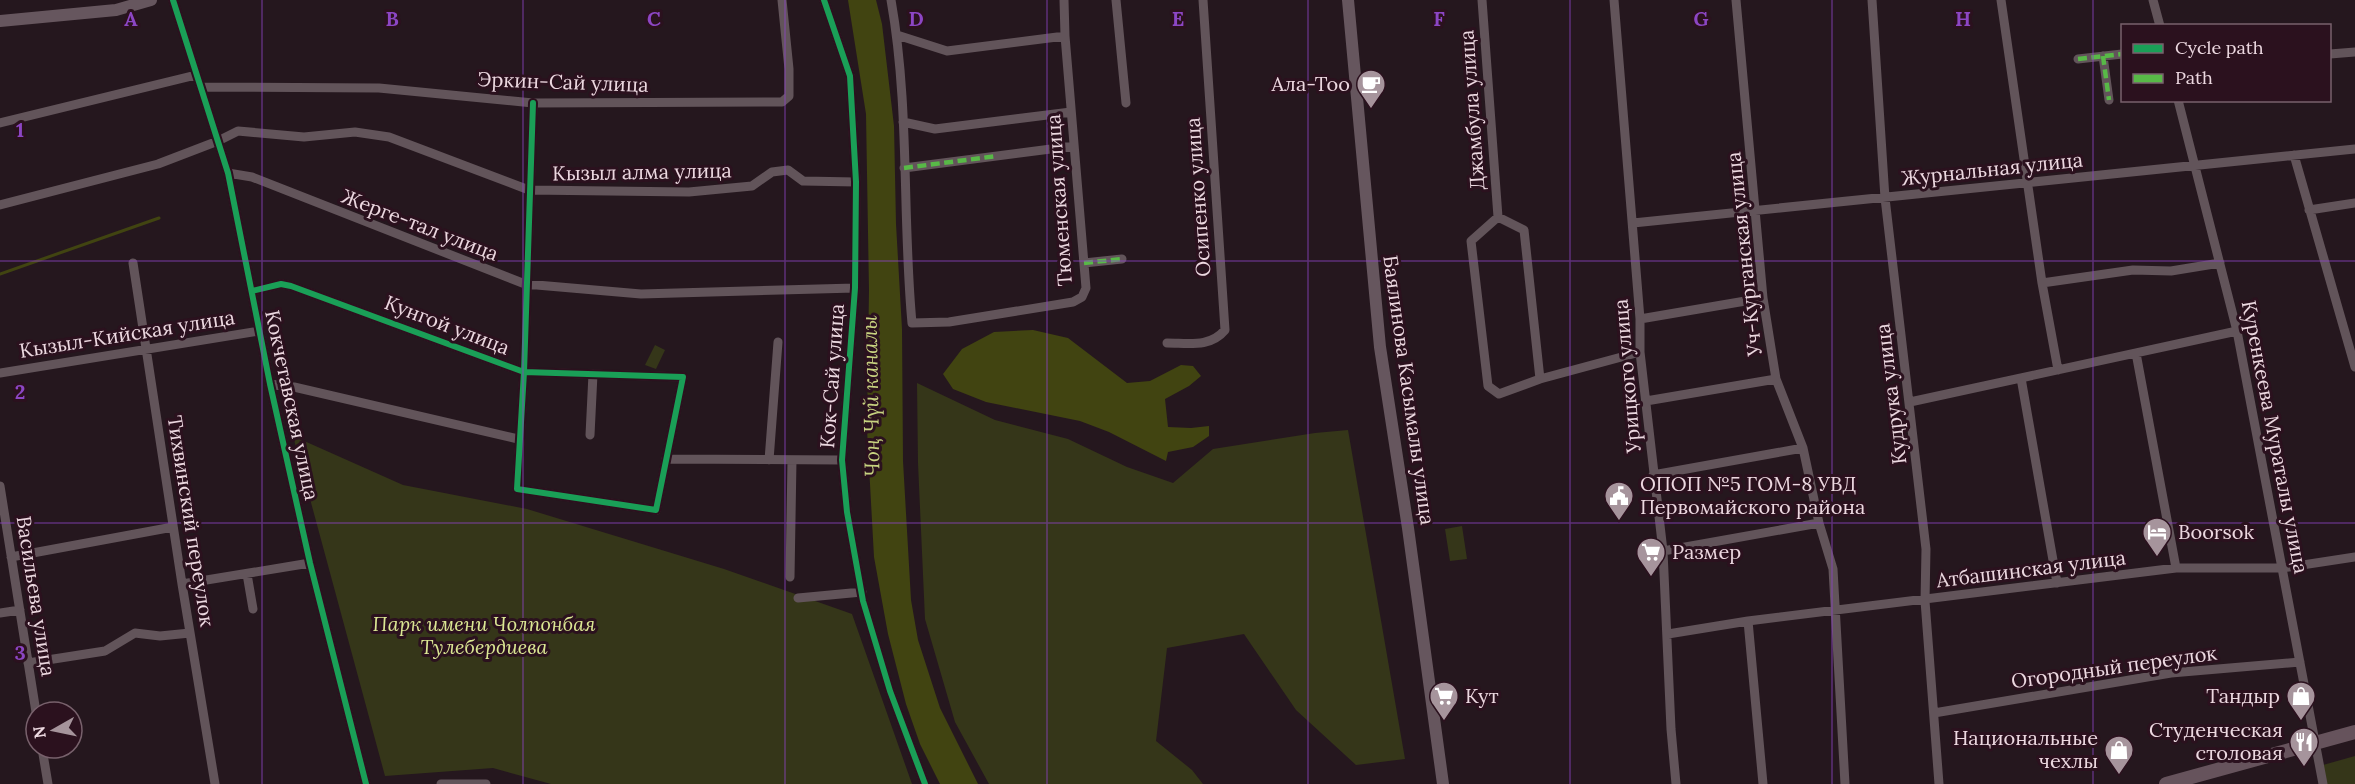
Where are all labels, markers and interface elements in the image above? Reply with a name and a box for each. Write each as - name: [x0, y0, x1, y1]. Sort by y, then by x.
- text: A: [124, 6, 138, 31]
- text: B: [385, 6, 399, 31]
- text: C: [647, 6, 661, 31]
- text: D: [908, 6, 924, 31]
- text: E: [1172, 6, 1184, 31]
- text: F: [1433, 6, 1445, 31]
- text: G: [1693, 6, 1709, 31]
- text: H: [1955, 6, 1971, 31]
- legend: [2121, 24, 2331, 102]
- street label: Джамбула улица: [1453, 29, 1490, 191]
- text: Cycle path: [2175, 36, 2264, 59]
- street label: Эркин-Сай улица: [477, 66, 649, 97]
- text: Path: [2175, 66, 2213, 89]
- cafe icon: Ала-Тоо: [1355, 68, 1387, 110]
- place label: Ала-Тоо: [1271, 71, 1350, 96]
- street label: Тюменская улица: [1040, 113, 1077, 287]
- text: 1: [16, 117, 24, 142]
- street label: Осипенко улица: [1179, 117, 1216, 278]
- street label: Журнальная улица: [1900, 147, 2084, 190]
- street label: Уч-Курганская улица: [1720, 151, 1767, 358]
- street label: Кызыл алма улица: [552, 157, 732, 186]
- street label: Жерге-тал улица: [338, 183, 502, 266]
- street label: Баялинова Касымалы улица: [1378, 253, 1441, 526]
- street label: Кунгой улица: [381, 289, 513, 360]
- street label: Урицкого улица: [1607, 298, 1646, 455]
- street label: Куренкеева Мураталы улица: [2237, 298, 2314, 576]
- street label: Кок-Сай улица: [814, 303, 849, 449]
- street label: Кызыл-Кийская улица: [17, 304, 236, 363]
- street label: Кокчетавская улица: [260, 308, 325, 502]
- water label: Чоң Чүй каналы: [856, 315, 885, 477]
- street label: Кудрука улица: [1869, 322, 1912, 466]
- text: 2: [15, 379, 25, 404]
- street label: Тихвинский переулок: [162, 414, 221, 629]
- place label: ОПОП №5 ГОМ-8 УВД Первомайского района: [1640, 471, 1865, 519]
- public building icon: ОПОП №5 ГОМ-8 УВД Первомайского района: [1603, 480, 1635, 522]
- street label: Васильева улица: [11, 514, 62, 678]
- hotel icon: Boorsok: [2141, 516, 2173, 558]
- place label: Boorsok: [2178, 519, 2254, 544]
- supermarket icon: Размер: [1635, 536, 1667, 578]
- place label: Размер: [1672, 539, 1741, 564]
- street label: Атбашинская улица: [1934, 544, 2127, 593]
- park label: Парк имени Чолпонбая Тулебердиева: [373, 611, 595, 659]
- text: 3: [14, 640, 26, 665]
- street label: Огородный переулок: [2009, 640, 2219, 693]
- supermarket icon: Кут: [1428, 680, 1460, 722]
- shop icon: Тандыр: [2285, 680, 2317, 722]
- place label: Кут: [1465, 683, 1499, 708]
- place label: Тандыр: [2206, 683, 2280, 708]
- north arrow: [24, 700, 84, 760]
- place label: Студенческая столовая: [2149, 717, 2283, 765]
- text: N: [28, 725, 50, 740]
- place label: Национальные чехлы: [1953, 725, 2098, 773]
- restaurant icon: Студенческая столовая: [2288, 726, 2320, 768]
- shop icon: Национальные чехлы: [2103, 734, 2135, 776]

